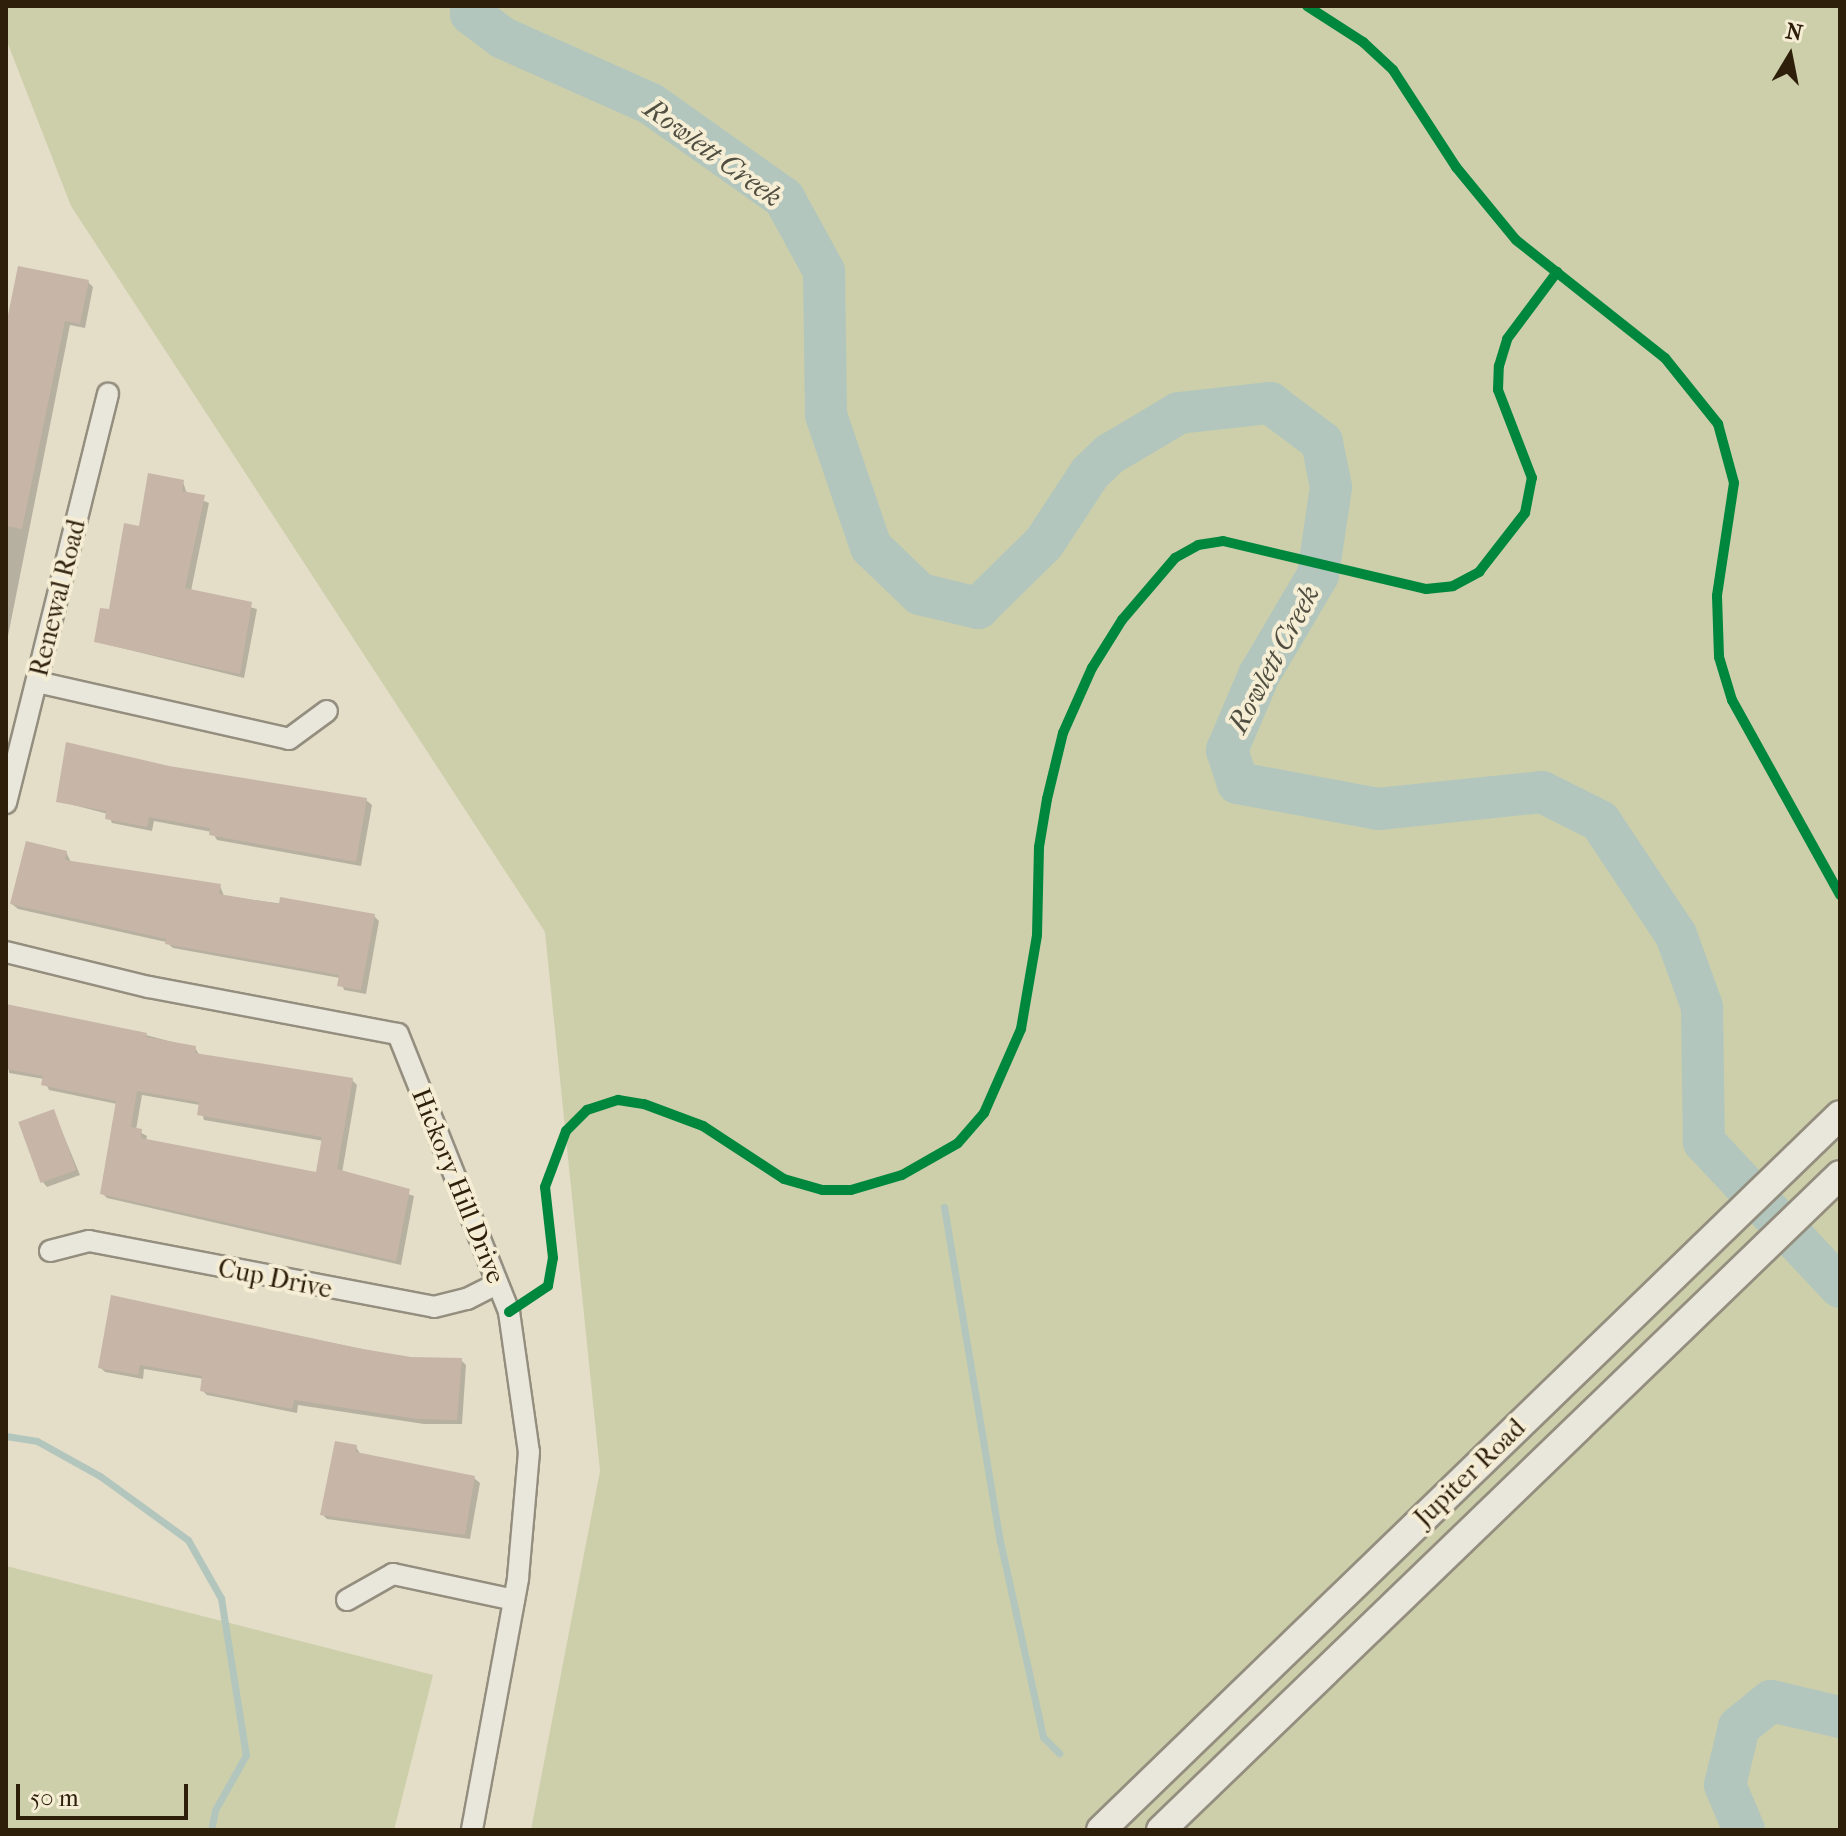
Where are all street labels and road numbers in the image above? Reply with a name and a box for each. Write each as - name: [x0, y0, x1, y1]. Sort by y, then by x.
- street label: Renewal Road: [23, 516, 93, 680]
- street label: Hickory Hill Drive: [405, 1084, 511, 1288]
- street label: Cup Drive: [215, 1253, 335, 1305]
- street label: Jupiter Road: [1408, 1412, 1532, 1534]

